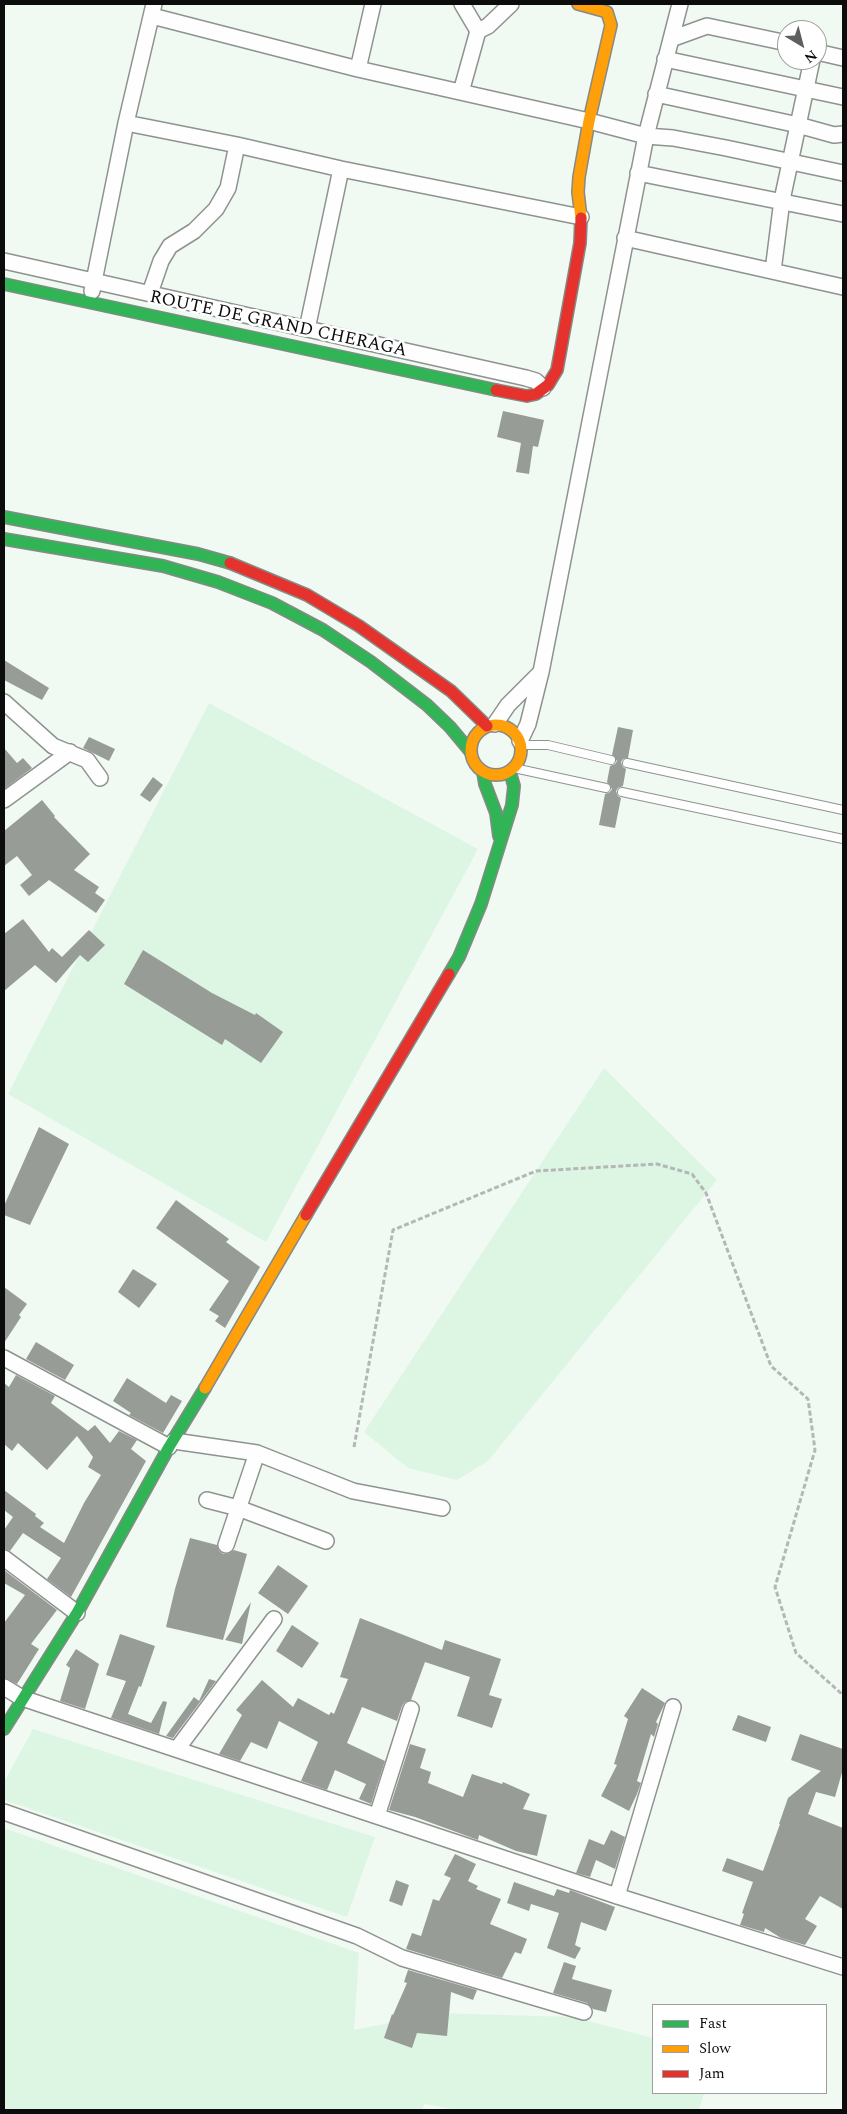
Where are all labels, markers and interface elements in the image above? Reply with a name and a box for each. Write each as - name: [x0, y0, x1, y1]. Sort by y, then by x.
- north arrow: [777, 20, 827, 70]
- text: N: [800, 45, 822, 68]
- street label: ROUTE DE GRAND CHERAGA: [147, 287, 409, 363]
- legend: [652, 2004, 827, 2094]
- text: Fast: [699, 2012, 727, 2035]
- text: Slow: [699, 2037, 731, 2060]
- text: Jam: [699, 2062, 725, 2085]

